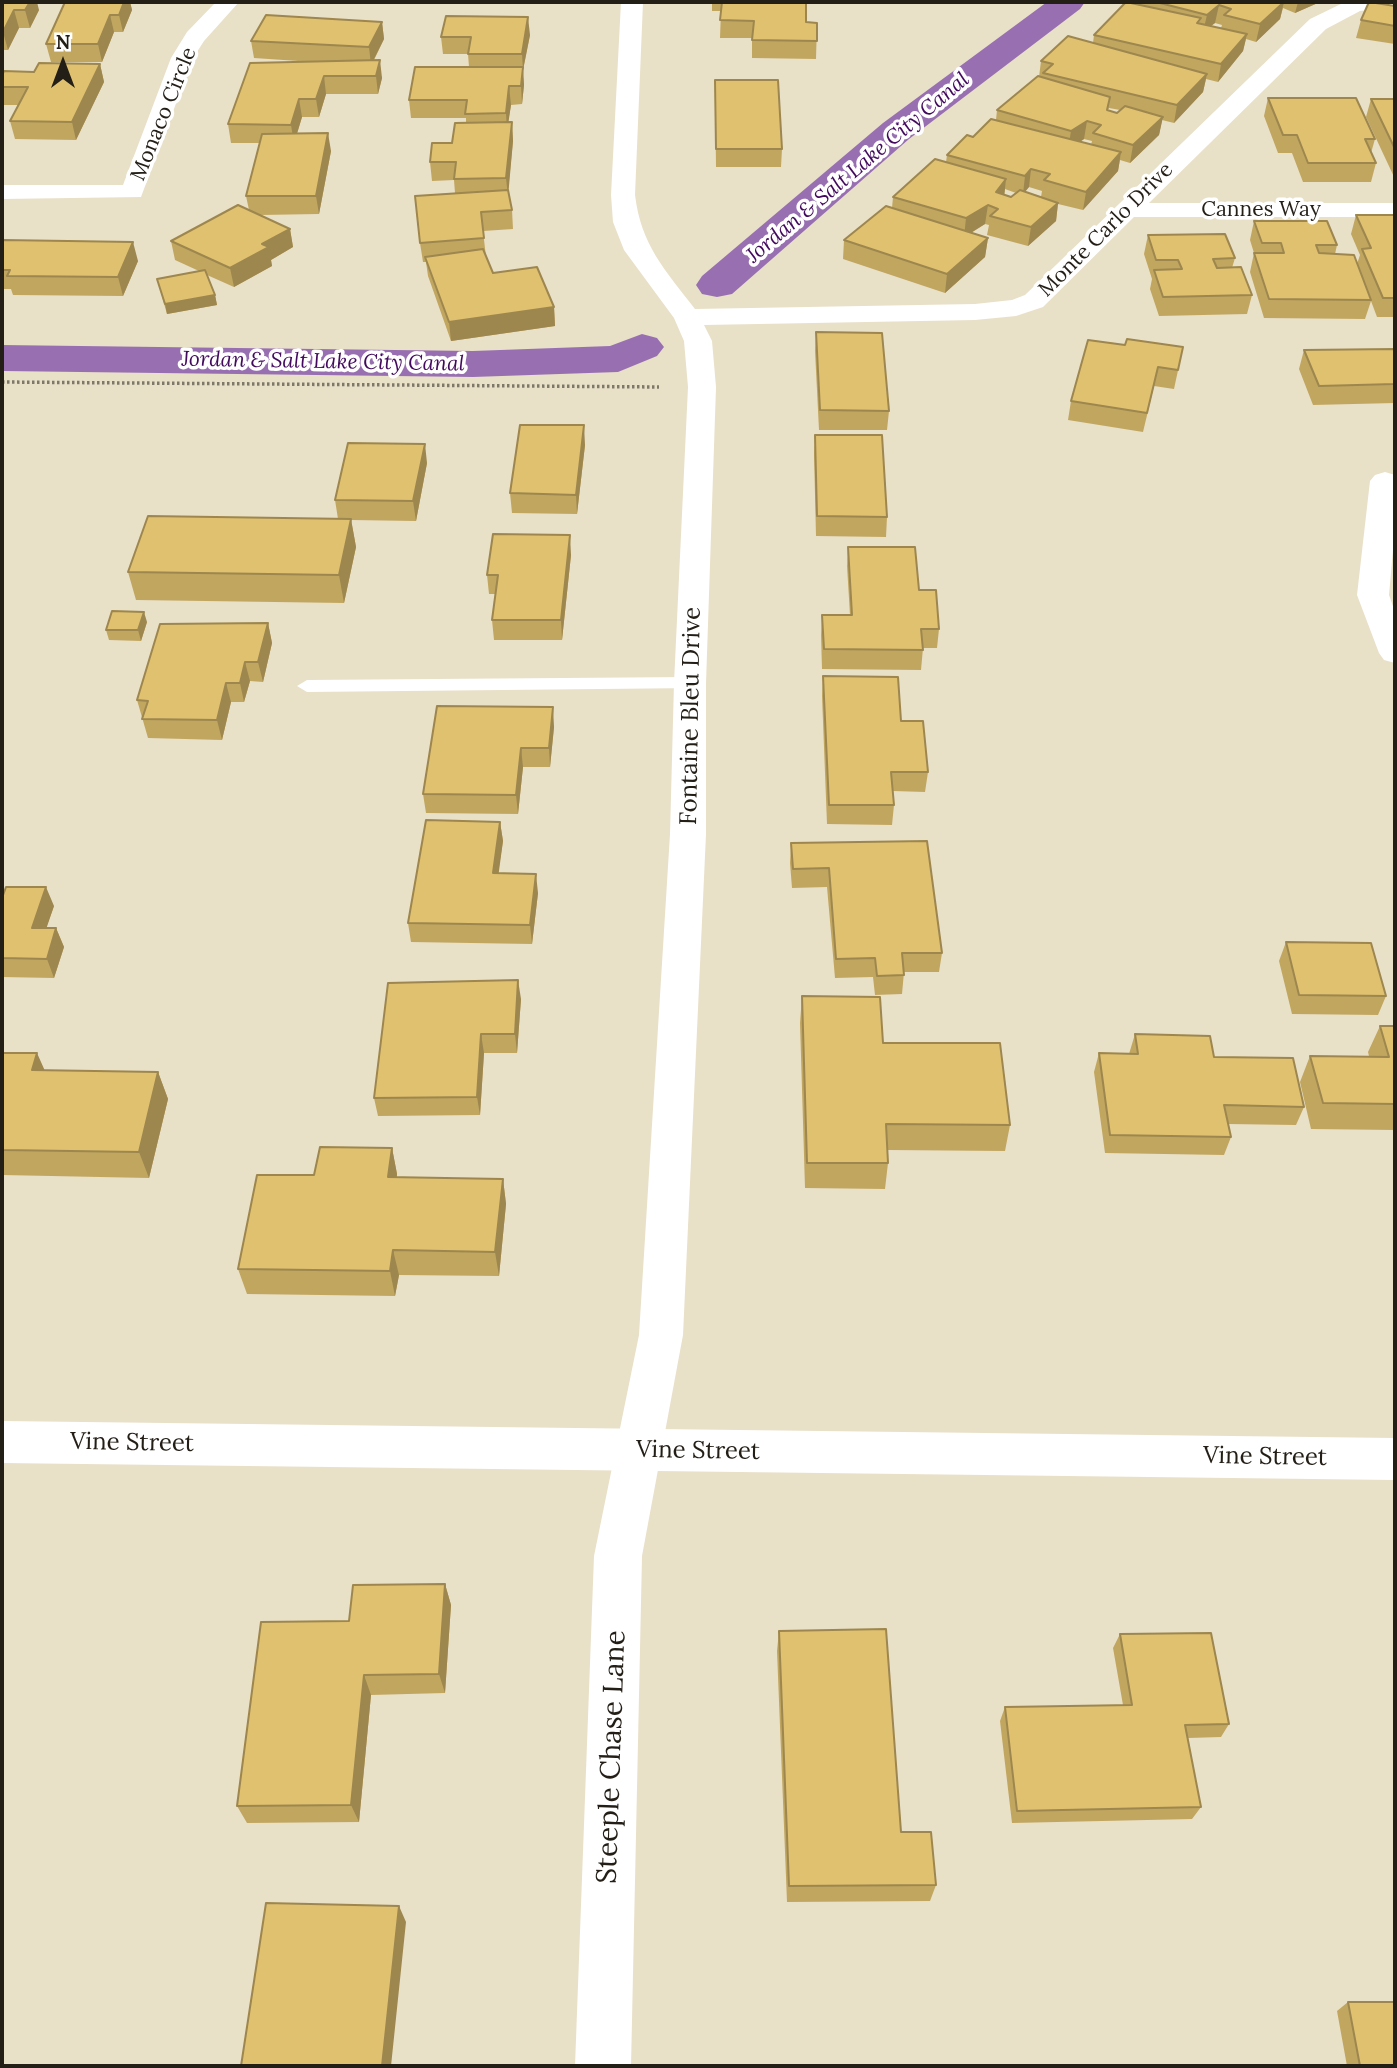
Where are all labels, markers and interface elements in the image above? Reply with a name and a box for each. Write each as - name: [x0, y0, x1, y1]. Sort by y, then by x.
- north arrow: [28, 28, 98, 98]
- text: N: [56, 30, 70, 54]
- street label: Monaco Circle: [126, 44, 202, 184]
- water label: Jordan & Salt Lake City Canal: [742, 67, 974, 269]
- street label: Monte Carlo Drive: [1034, 158, 1178, 302]
- street label: Cannes Way: [1201, 197, 1321, 223]
- water label: Jordan & Salt Lake City Canal: [181, 347, 465, 377]
- street label: Fontaine Bleu Drive: [675, 607, 707, 825]
- street label: Vine Street: [70, 1428, 194, 1458]
- street label: Vine Street: [636, 1436, 760, 1466]
- street label: Vine Street: [1203, 1442, 1327, 1472]
- street label: Steeple Chase Lane: [591, 1630, 633, 1884]

